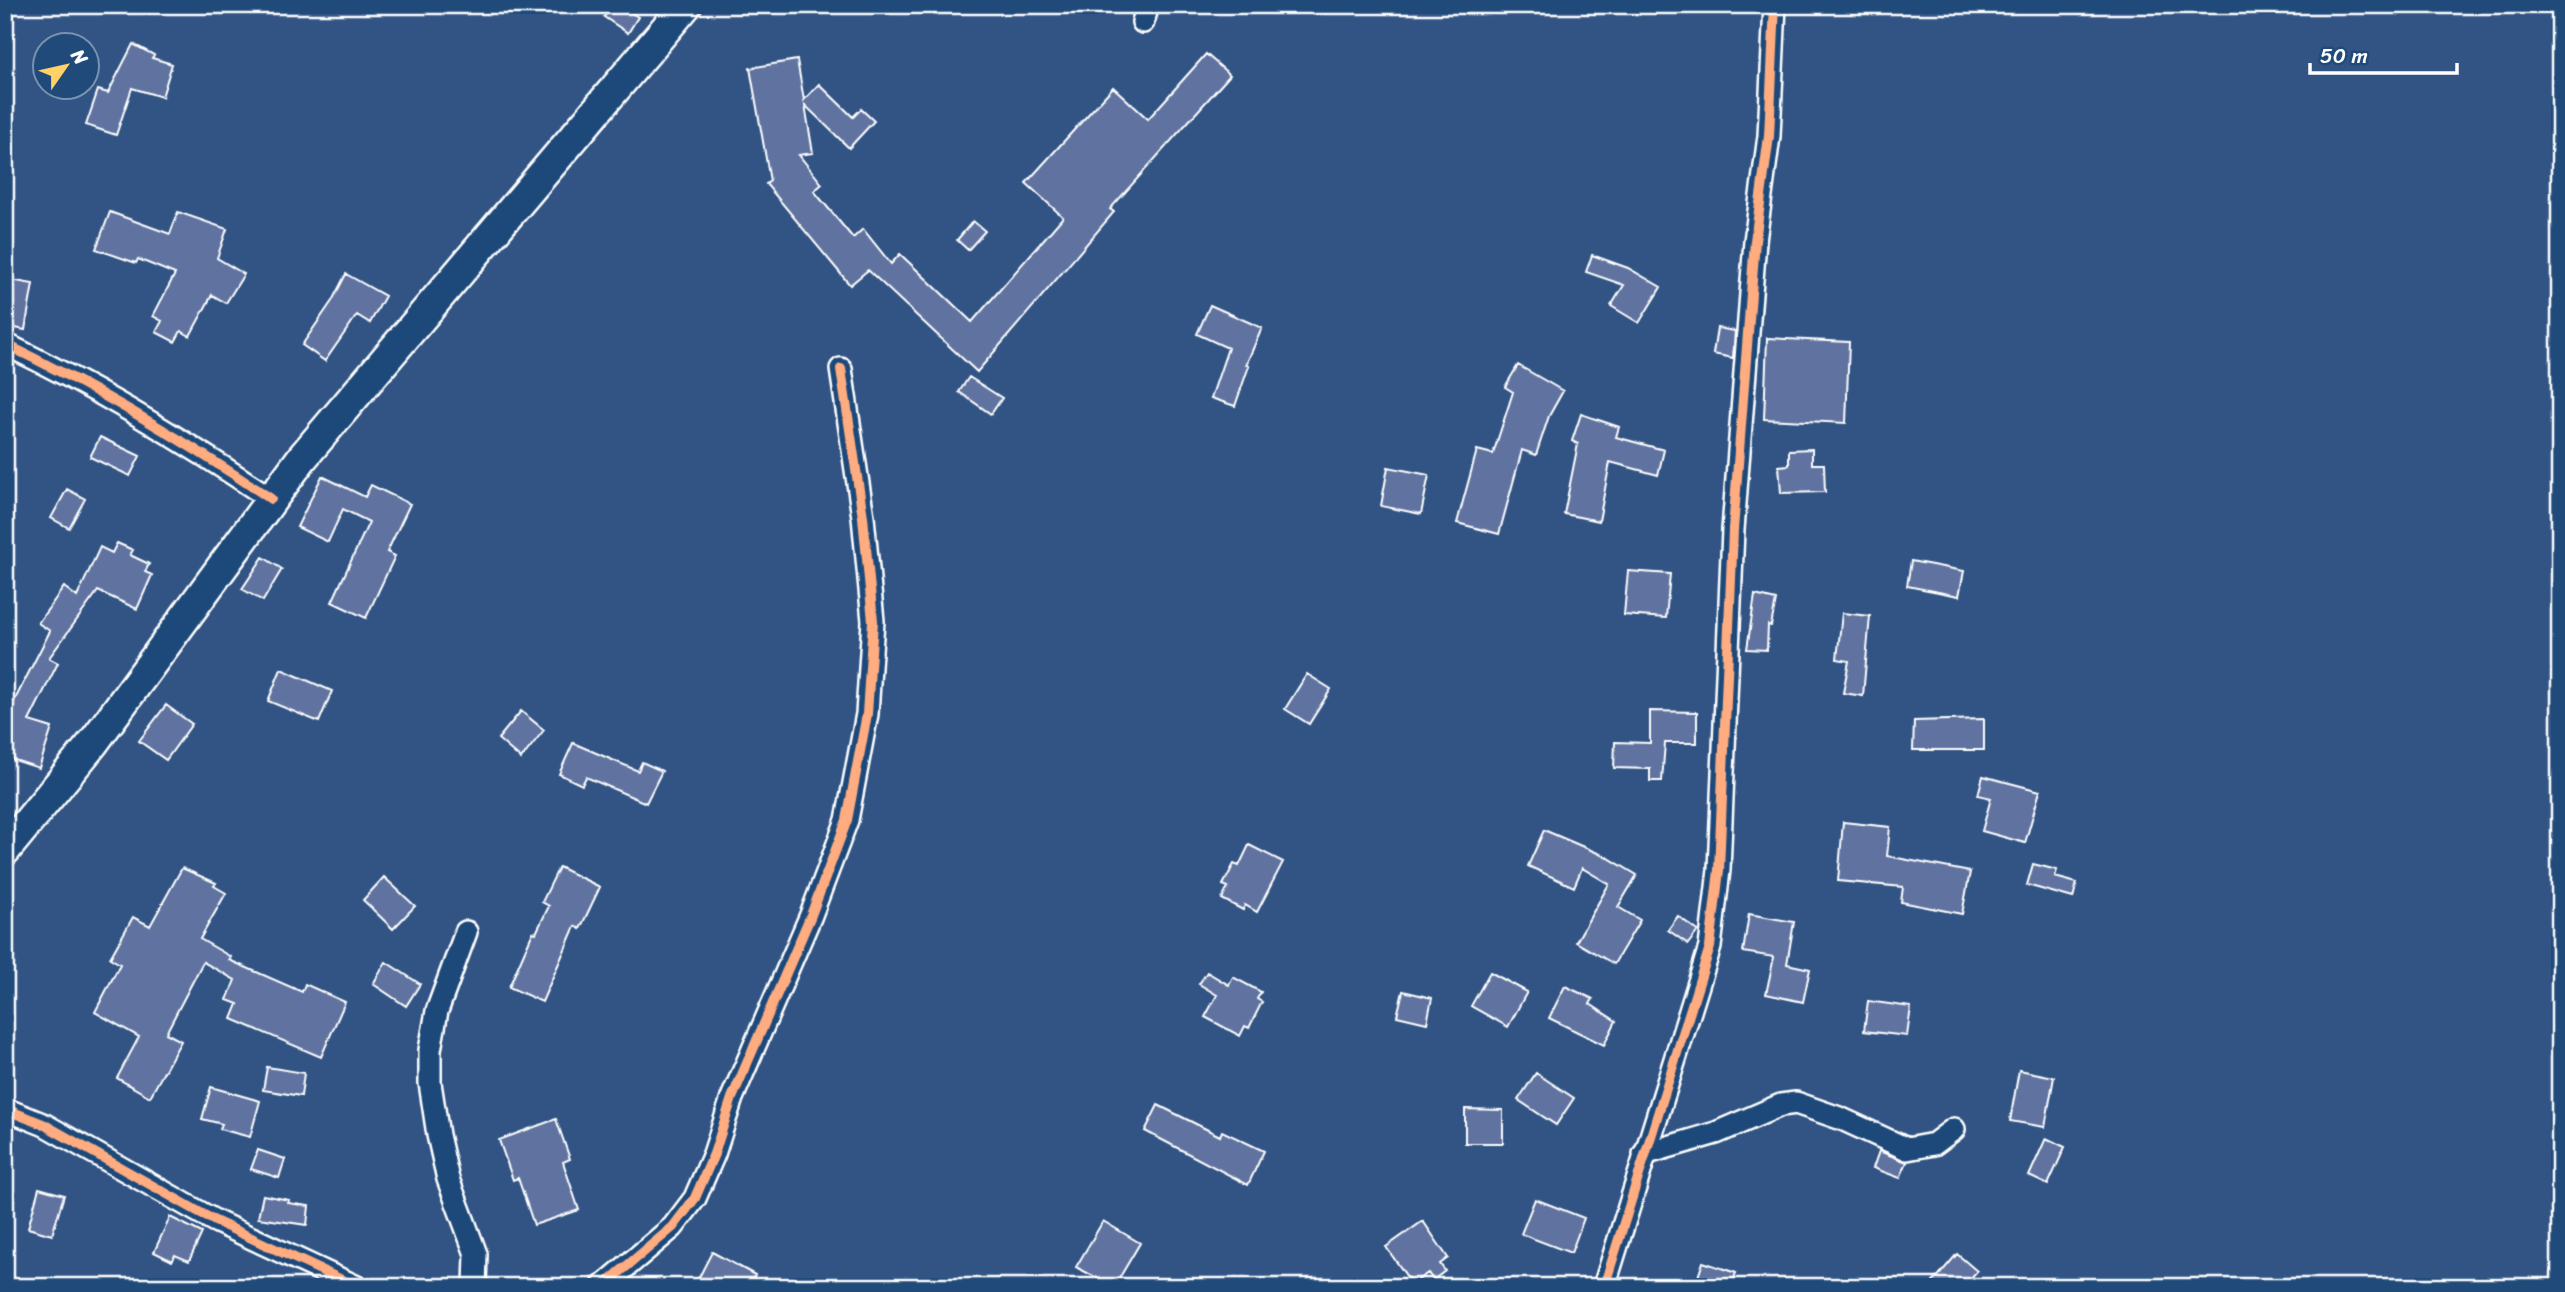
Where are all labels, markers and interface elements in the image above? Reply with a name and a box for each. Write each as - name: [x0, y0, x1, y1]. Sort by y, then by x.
- north arrow: [32, 32, 102, 102]
- scale bar: [2310, 32, 2456, 76]
- text: 50 m: [2320, 37, 2368, 75]
- text: N: [62, 41, 98, 72]

